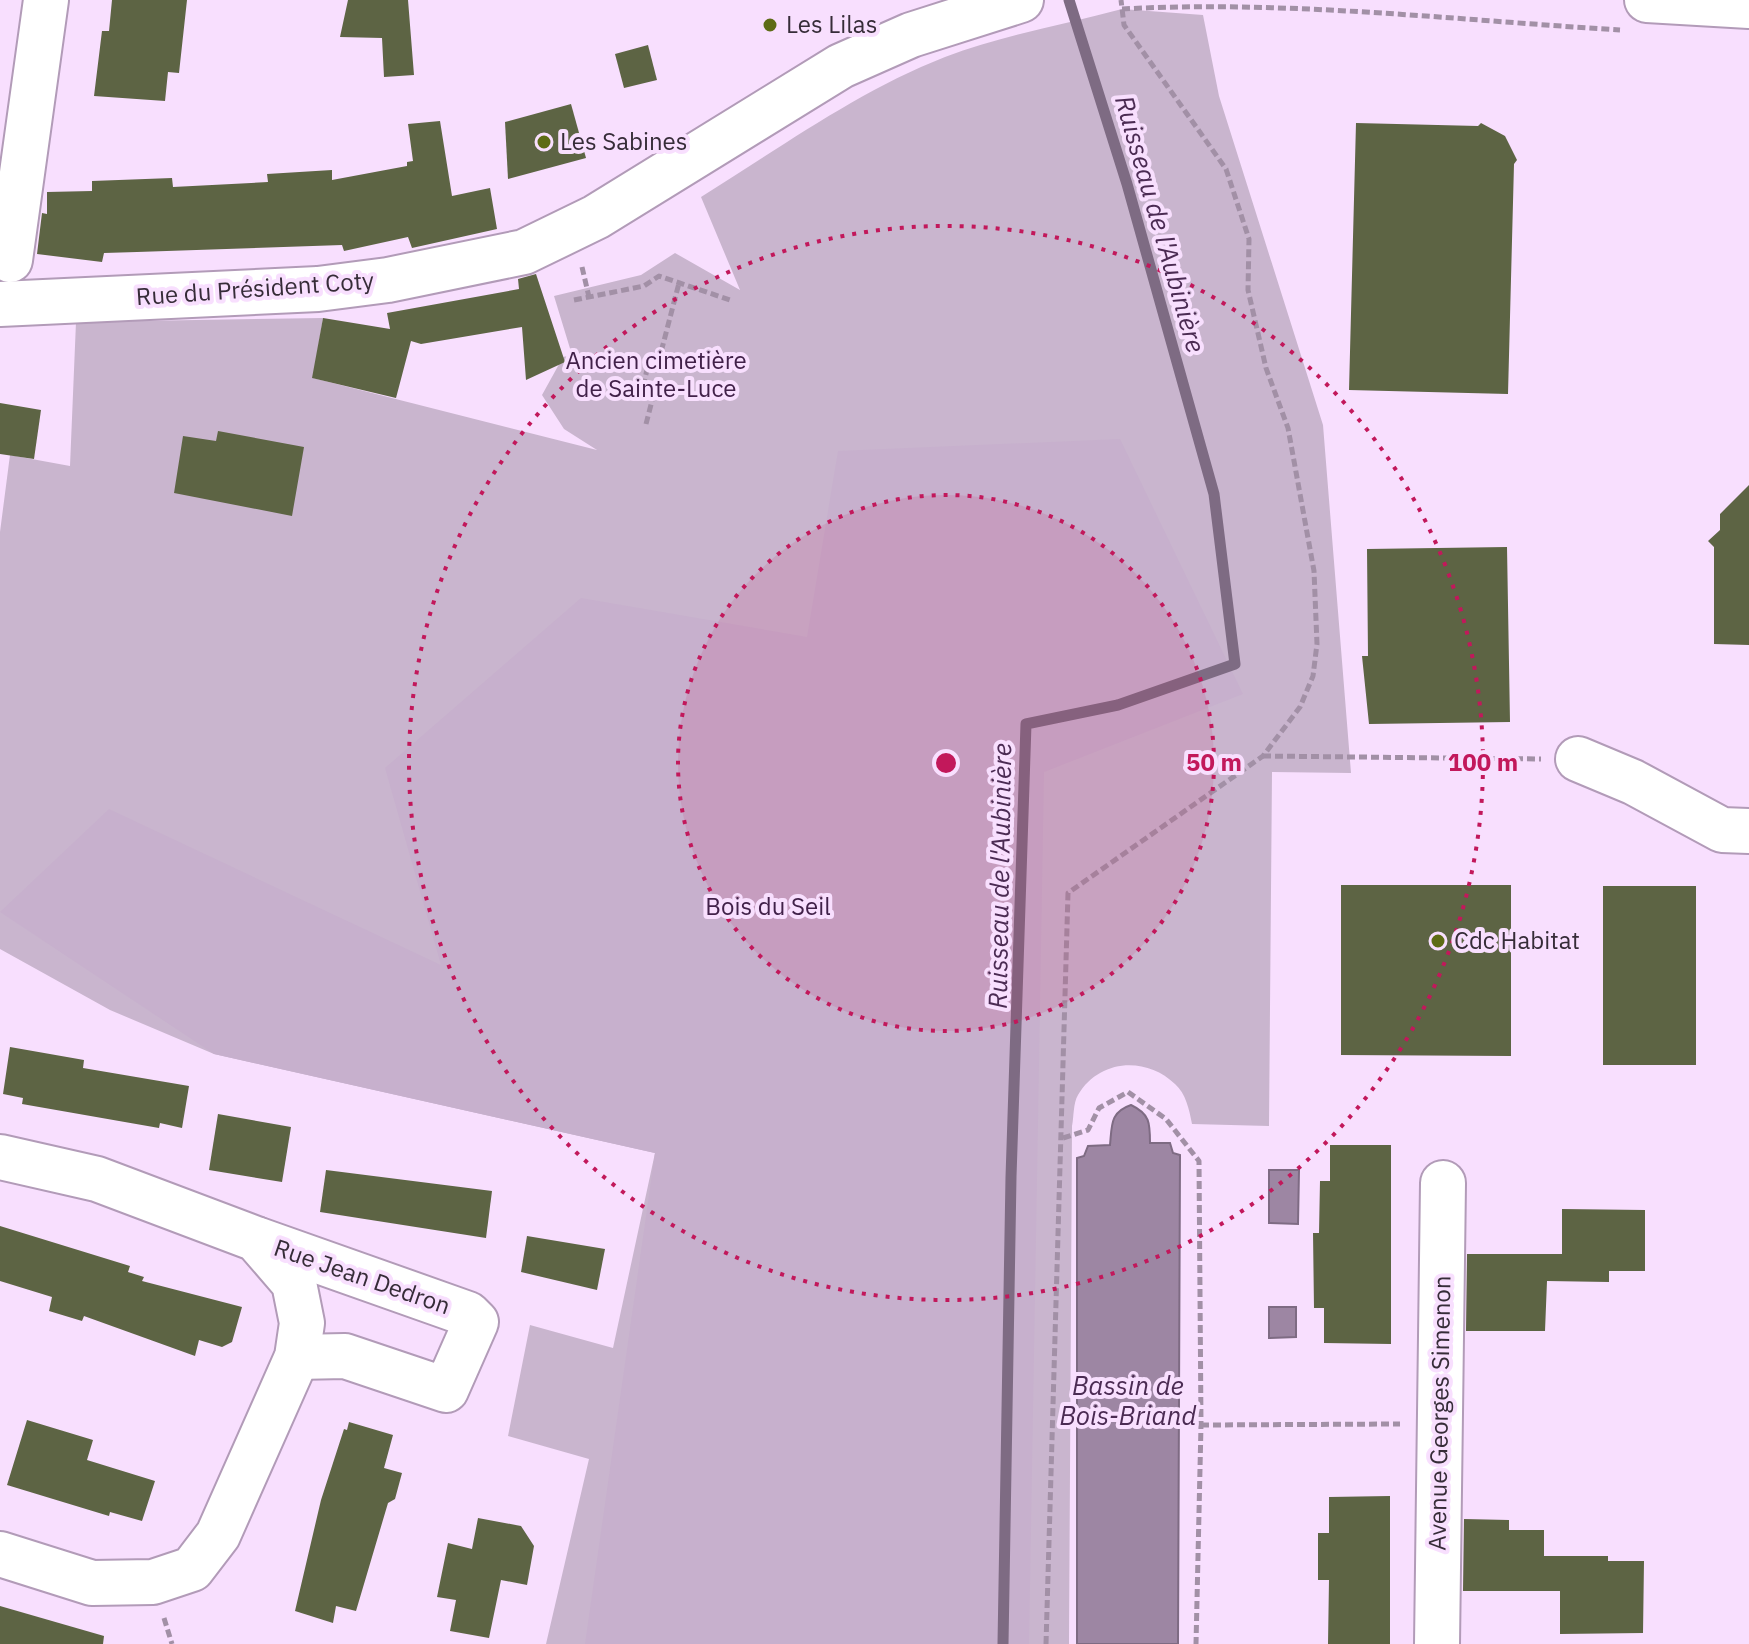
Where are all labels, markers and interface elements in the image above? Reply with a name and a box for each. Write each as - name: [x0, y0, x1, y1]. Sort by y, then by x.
- place label: Les Lilas: [786, 8, 877, 40]
- marker: Les Lilas: [761, 16, 779, 34]
- water label: Ruisseau de l'Aubinière: [1108, 91, 1214, 356]
- place label: Les Sabines: [560, 125, 688, 157]
- marker: Les Sabines: [535, 133, 553, 151]
- street label: Rue du Président Coty: [135, 264, 375, 312]
- park label: Ancien cimetière de Sainte-Luce: [565, 344, 747, 404]
- water label: Ruisseau de l'Aubinière: [980, 743, 1018, 1009]
- text: 50 m: [1186, 746, 1242, 778]
- text: 100 m: [1448, 746, 1518, 778]
- centre of rings: [932, 749, 960, 777]
- park label: Bois du Seil: [705, 890, 831, 922]
- place label: Cdc Habitat: [1454, 924, 1580, 956]
- marker: Cdc Habitat: [1429, 932, 1447, 950]
- street label: Rue Jean Dedron: [270, 1231, 455, 1321]
- street label: Avenue Georges Simenon: [1421, 1275, 1457, 1551]
- water label: Bassin de Bois-Briand: [1059, 1368, 1197, 1432]

